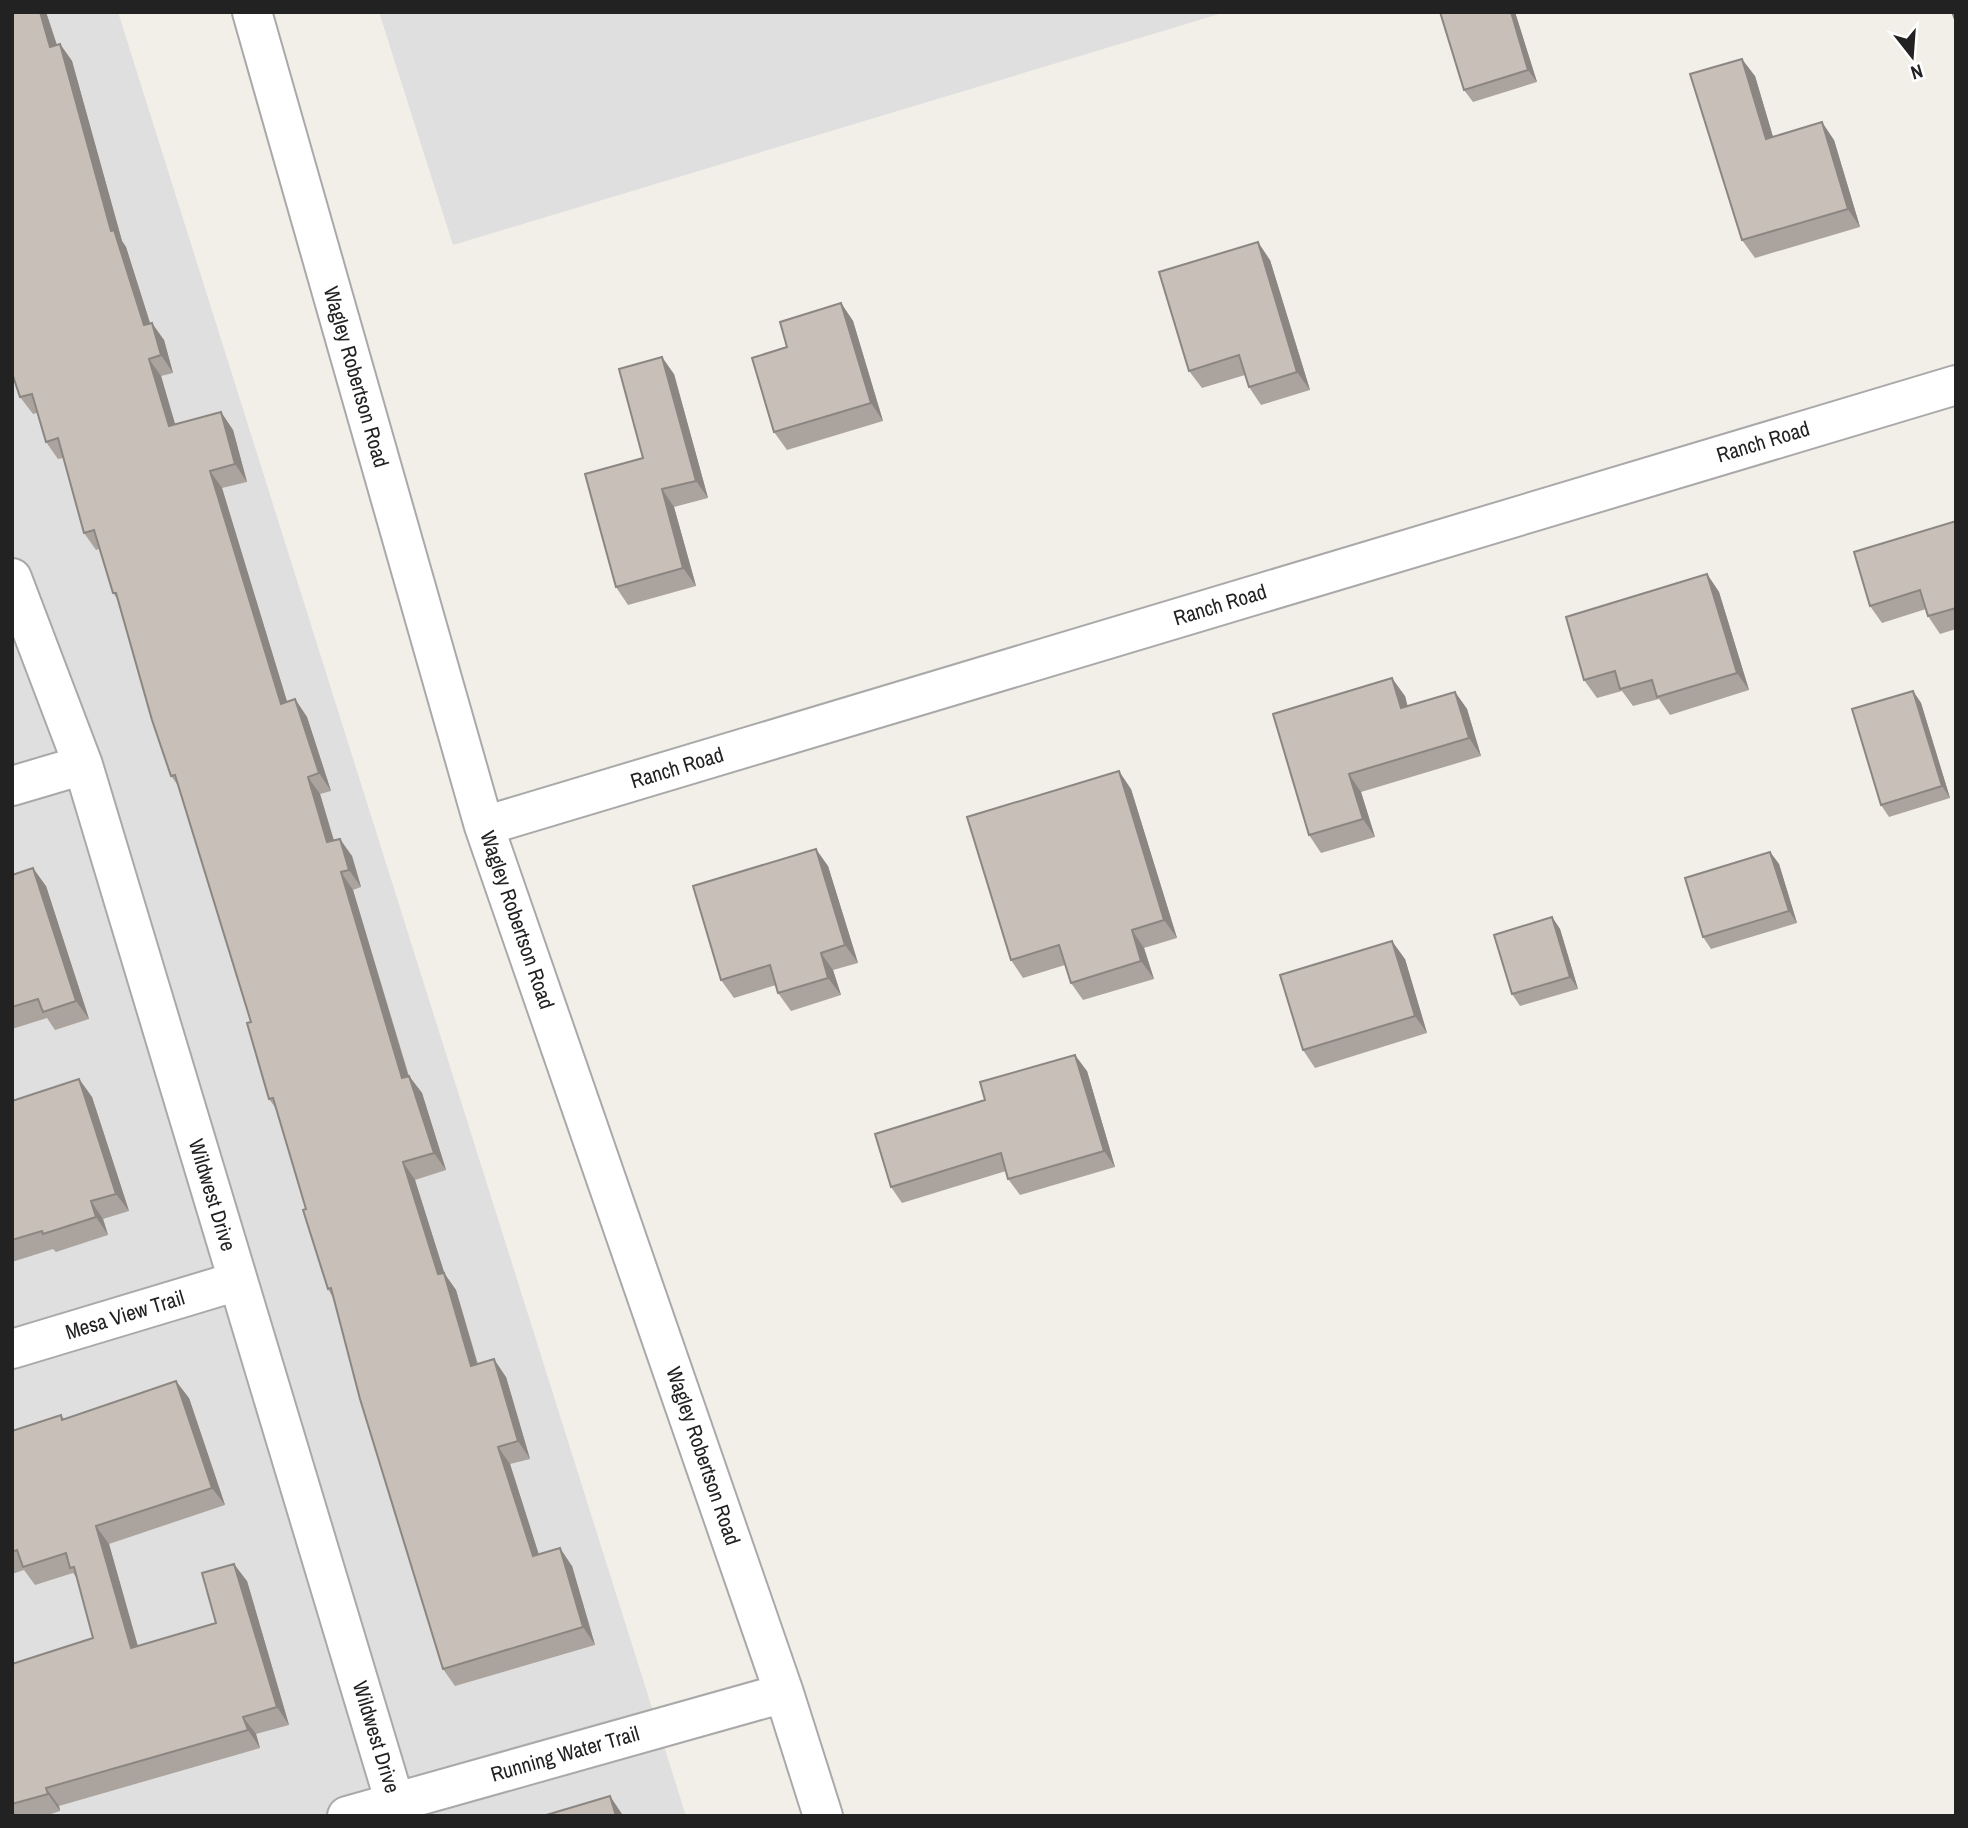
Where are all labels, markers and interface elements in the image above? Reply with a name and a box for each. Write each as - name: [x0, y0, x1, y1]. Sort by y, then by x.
- north arrow: [1877, 21, 1947, 91]
- text: N: [1908, 58, 1926, 86]
- street label: Wagley Robertson Road: [317, 283, 396, 471]
- street label: Ranch Road: [1713, 414, 1813, 469]
- street label: Ranch Road: [1170, 577, 1270, 632]
- street label: Ranch Road: [627, 740, 727, 795]
- street label: Wagley Robertson Road: [473, 827, 562, 1013]
- street label: Wildwest Drive: [182, 1135, 243, 1254]
- street label: Mesa View Trail: [62, 1283, 188, 1346]
- street label: Wagley Robertson Road: [659, 1363, 748, 1549]
- street label: Wildwest Drive: [346, 1677, 407, 1796]
- street label: Running Water Trail: [487, 1718, 643, 1789]

